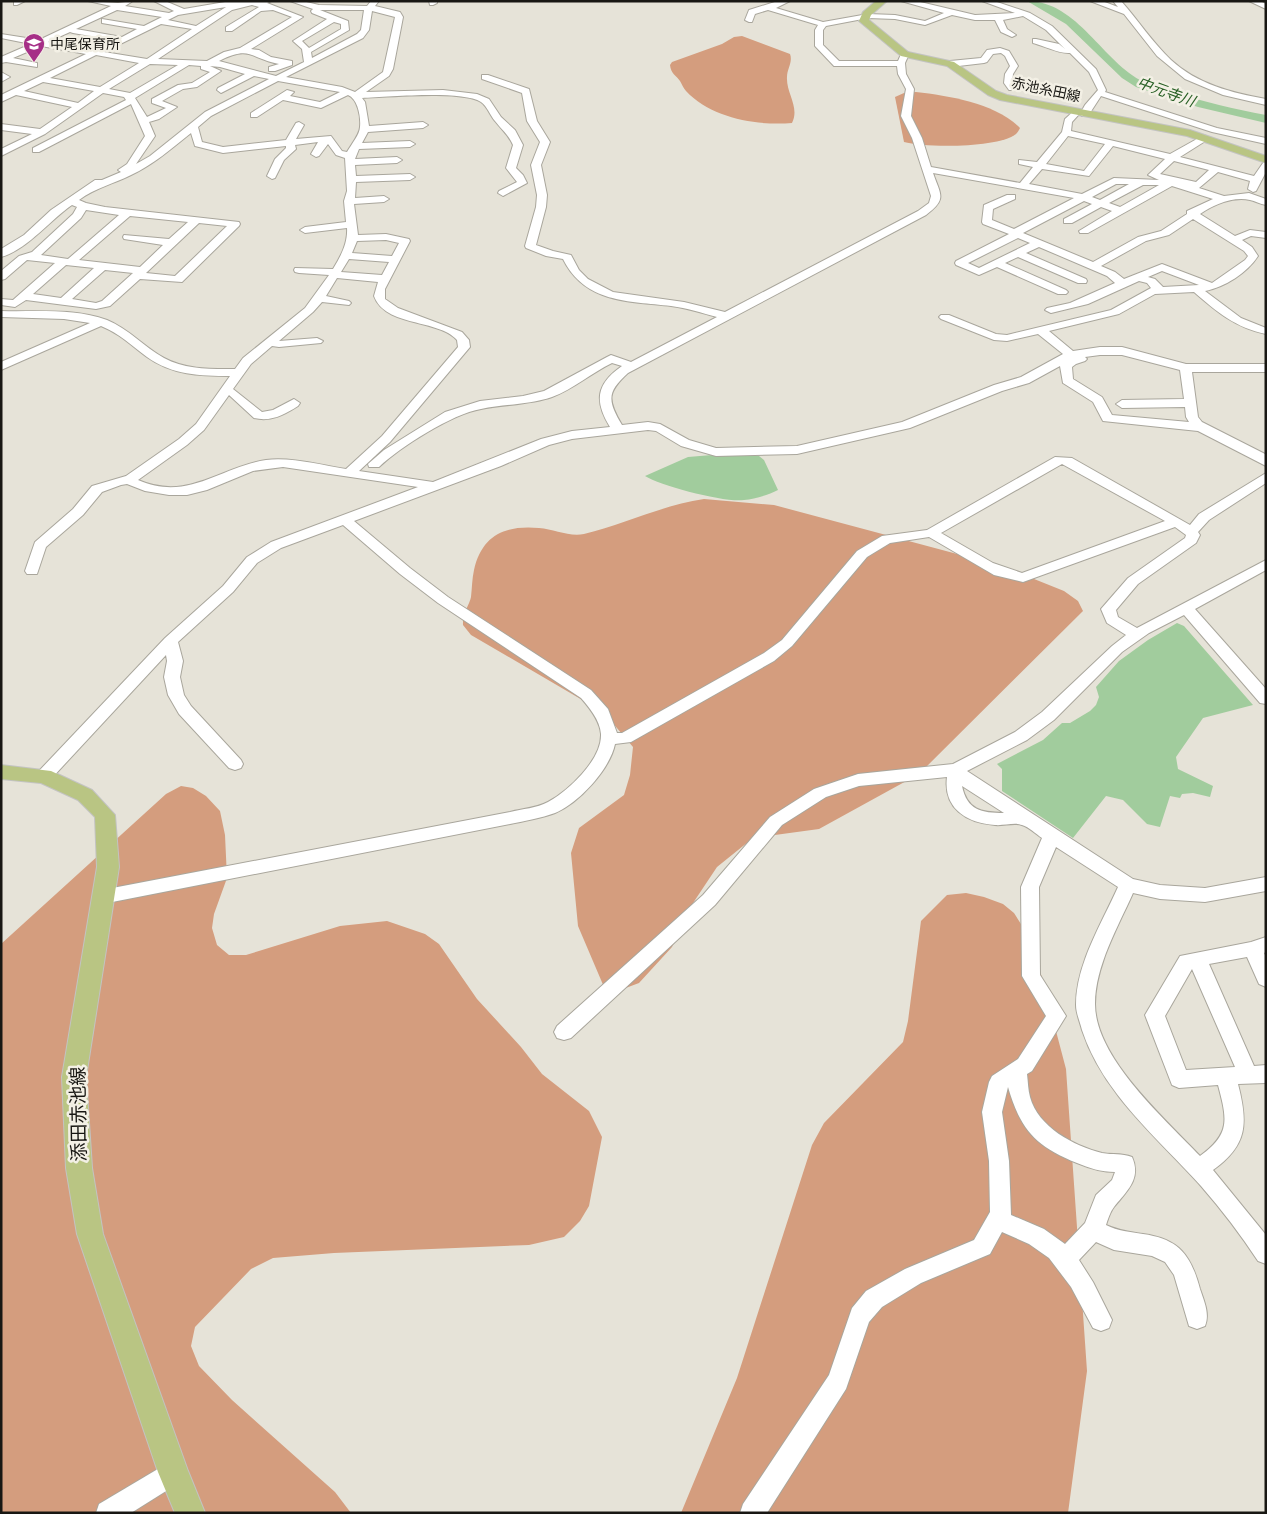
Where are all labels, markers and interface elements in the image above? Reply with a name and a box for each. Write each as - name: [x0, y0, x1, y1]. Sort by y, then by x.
- school or university icon: 中尾保育所: [22, 32, 46, 63]
- place label: 中尾保育所: [50, 35, 120, 54]
- water label: 中元寺川: [1134, 72, 1199, 112]
- street label: 赤池糸田線: [1010, 73, 1082, 107]
- street label: 添田赤池線: [65, 1066, 93, 1162]

